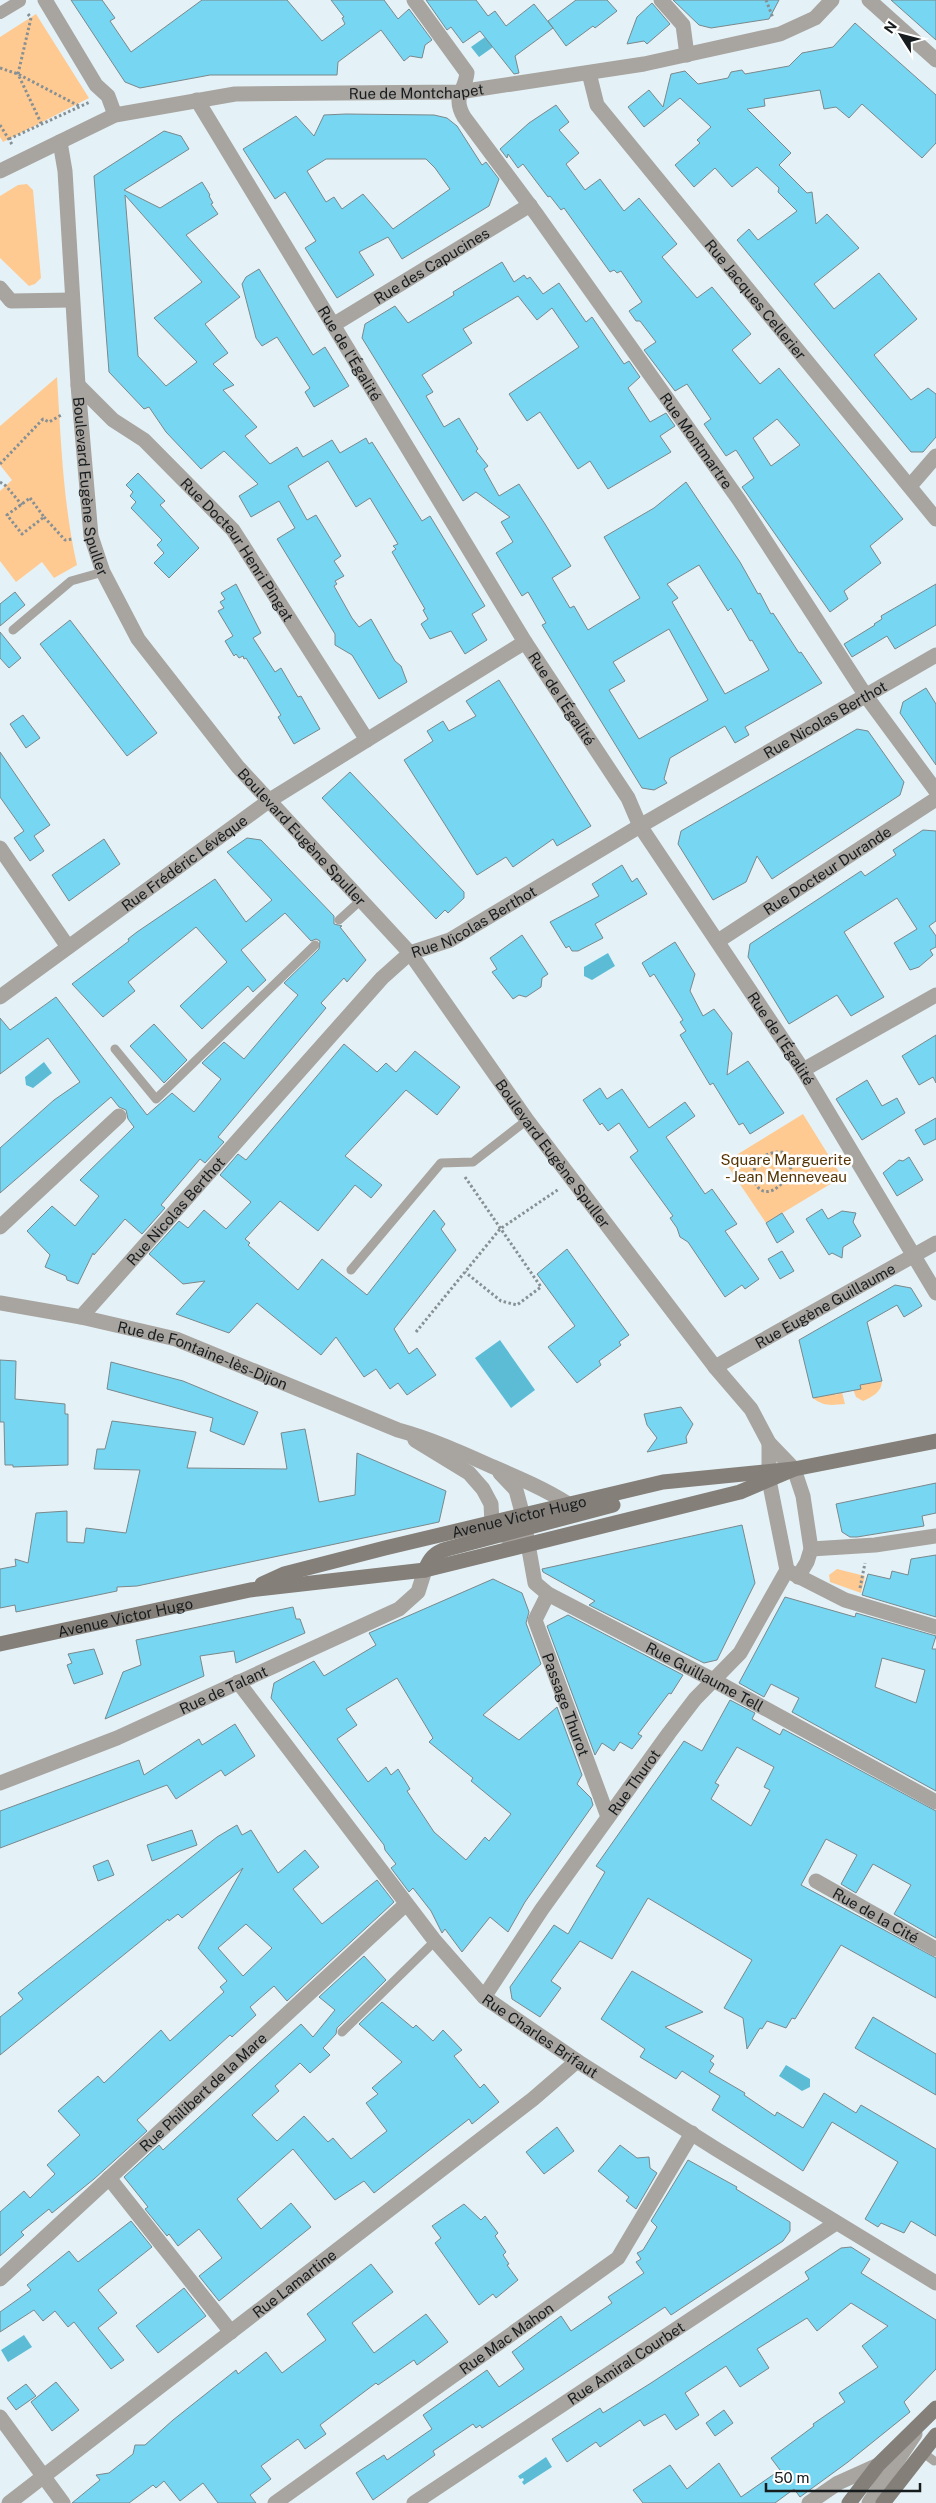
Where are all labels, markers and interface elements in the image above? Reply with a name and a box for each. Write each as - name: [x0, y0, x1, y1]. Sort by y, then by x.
- north arrow: [876, 10, 926, 60]
- text: N: [881, 18, 900, 36]
- street label: Rue de Montchapet: [349, 80, 485, 101]
- street label: Rue des Capucines: [370, 224, 492, 307]
- street label: Rue Jacques Cellerier: [702, 236, 810, 363]
- street label: Rue de l'Égalité: [315, 303, 386, 404]
- street label: Rue Montmartre: [657, 389, 737, 492]
- street label: Boulevard Eugène Spuller: [71, 396, 112, 579]
- street label: Rue Docteur Henri Pingat: [177, 474, 297, 624]
- street label: Rue de l'Égalité: [525, 649, 599, 748]
- street label: Rue Nicolas Berthot: [760, 677, 889, 761]
- street label: Boulevard Eugène Spuller: [235, 764, 370, 909]
- street label: Rue Frédéric Lévêque: [118, 811, 250, 914]
- street label: Rue Docteur Durande: [760, 822, 894, 918]
- street label: Rue Nicolas Berthot: [409, 882, 539, 961]
- street label: Rue de l'Égalité: [745, 988, 818, 1088]
- street label: Boulevard Eugène Spuller: [492, 1076, 614, 1231]
- park label: Square Marguerite - Jean Menneveau: [721, 1151, 851, 1185]
- street label: Rue Nicolas Berthot: [123, 1153, 228, 1268]
- street label: Rue Eugène Guillaume: [752, 1259, 898, 1351]
- street label: Rue de Fontaine-lès-Dijon: [116, 1317, 290, 1392]
- street label: Avenue Victor Hugo: [450, 1492, 588, 1540]
- street label: Avenue Victor Hugo: [56, 1594, 194, 1640]
- street label: Rue Guillaume Tell: [643, 1638, 767, 1714]
- street label: Passage Thurot: [539, 1651, 593, 1758]
- street label: Rue de Talant: [176, 1662, 270, 1717]
- street label: Rue Thurot: [604, 1746, 663, 1818]
- street label: Rue de la Cité: [830, 1884, 922, 1946]
- street label: Rue Charles Brifaut: [479, 1990, 601, 2081]
- street label: Rue Philibert de la Mare: [136, 2029, 270, 2155]
- street label: Rue Lamartine: [249, 2246, 339, 2321]
- street label: Rue Mac Mahon: [456, 2299, 556, 2377]
- street label: Rue Amiral Courbet: [564, 2318, 687, 2407]
- scale bar: [766, 2460, 920, 2492]
- text: 50 m: [774, 2469, 809, 2486]

